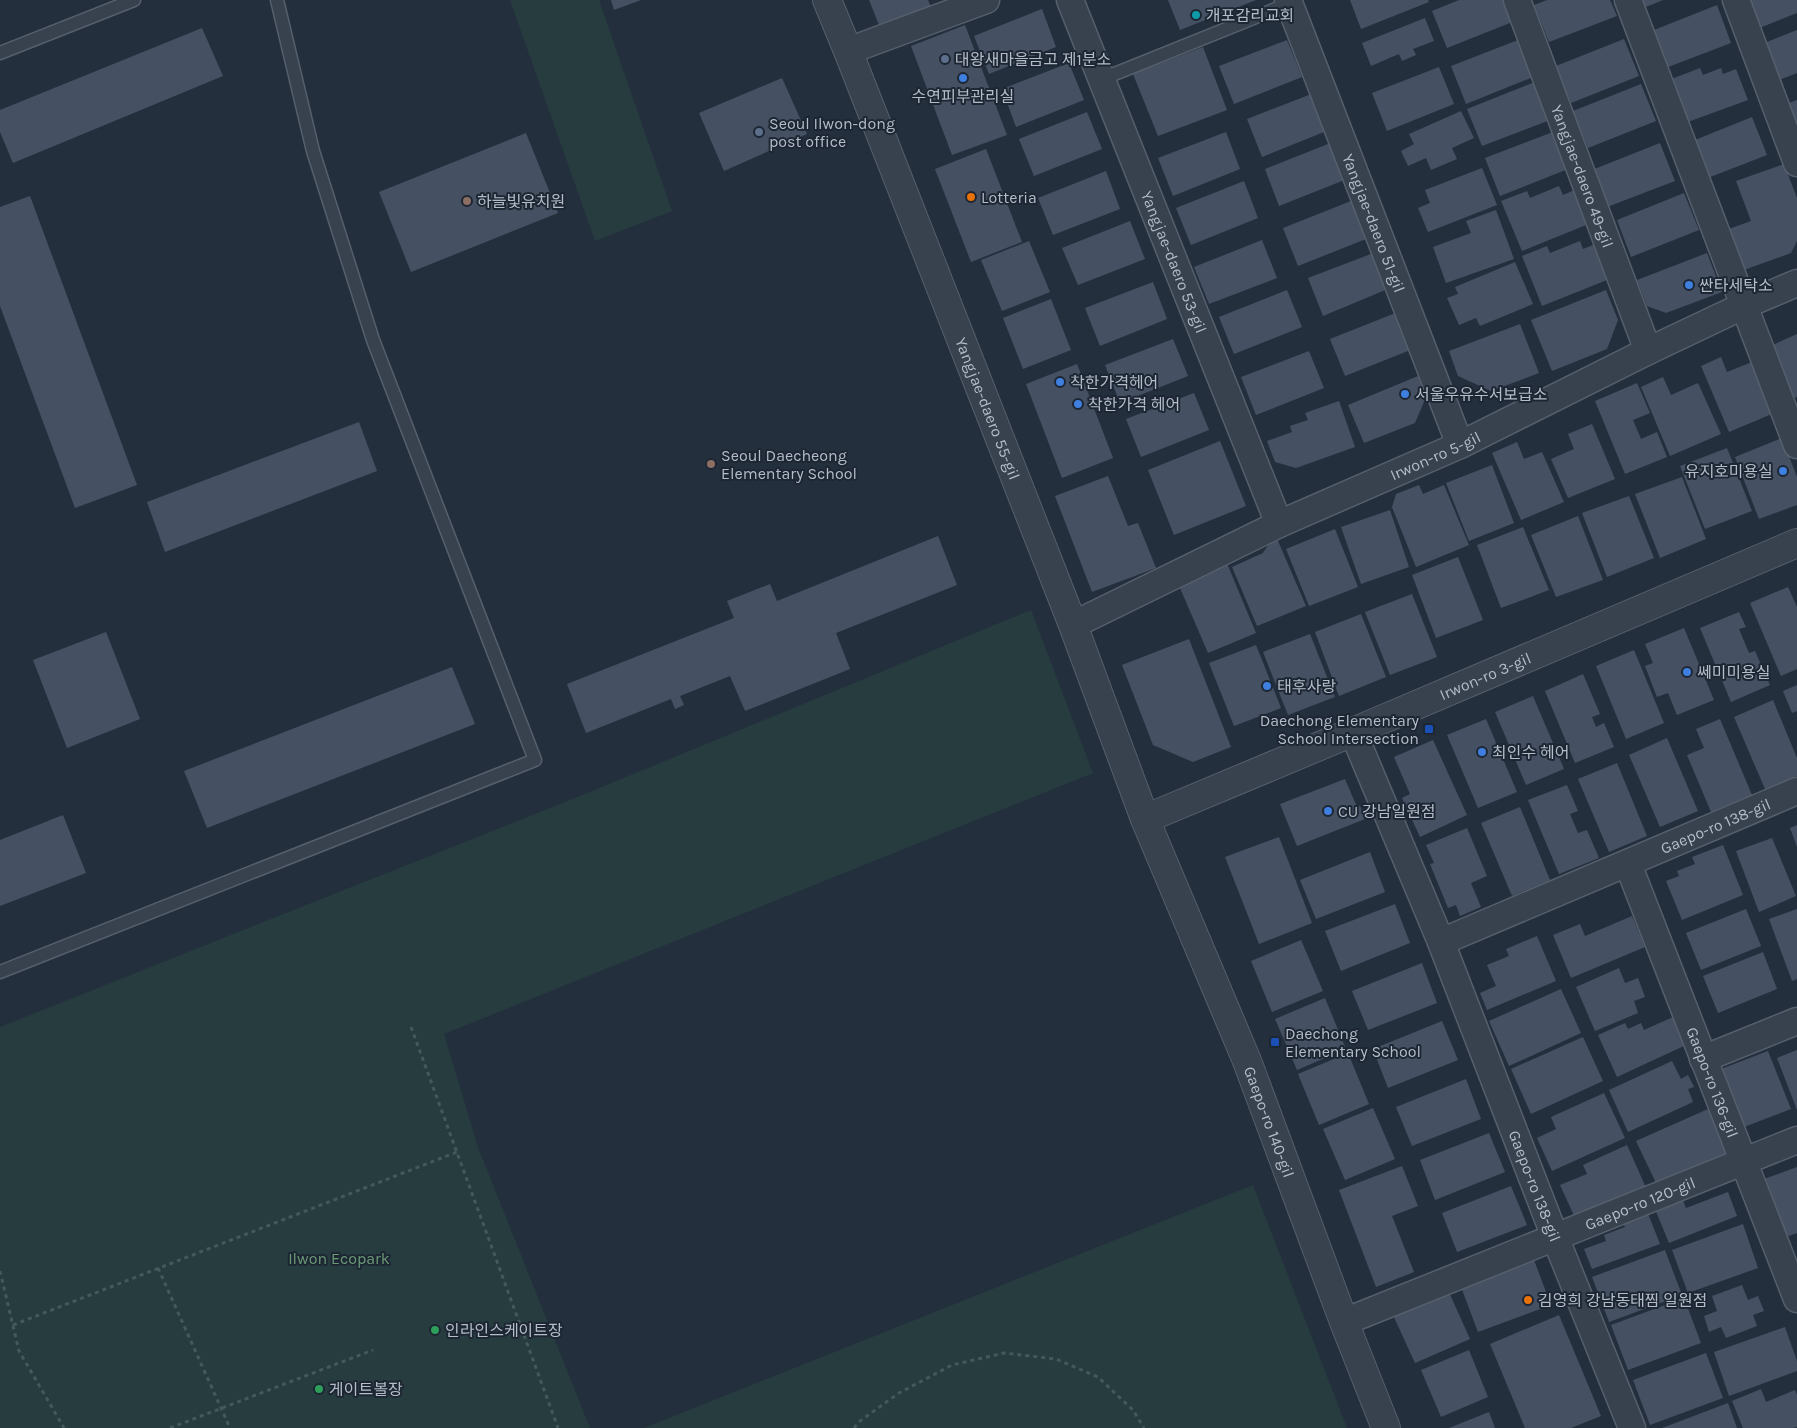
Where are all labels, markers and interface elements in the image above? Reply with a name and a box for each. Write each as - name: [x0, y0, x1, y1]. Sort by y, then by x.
- place label: 개포감리교회: [1206, 6, 1294, 25]
- marker: 개포감리교회: [1190, 9, 1202, 21]
- place label: 대왕새마을금고 제1분소: [955, 50, 1111, 69]
- marker: 대왕새마을금고 제1분소: [939, 53, 951, 65]
- marker: 수연피부관리실: [957, 72, 969, 84]
- place label: 수연피부관리실: [911, 87, 1015, 106]
- street label: Yangjae-daero 49-gil: [1547, 102, 1618, 250]
- place label: Seoul Ilwon-dong post office: [769, 114, 895, 151]
- marker: Seoul Ilwon-dong post office: [753, 126, 765, 138]
- street label: Yangjae-daero 51-gil: [1339, 151, 1410, 295]
- place label: Lotteria: [981, 188, 1037, 207]
- street label: Yangjae-daero 53-gil: [1138, 188, 1211, 336]
- marker: Lotteria: [965, 191, 977, 203]
- place label: 하늘빛유치원: [477, 192, 565, 211]
- marker: 하늘빛유치원: [461, 195, 473, 207]
- place label: 싼타세탁소: [1699, 276, 1773, 295]
- marker: 싼타세탁소: [1683, 279, 1695, 291]
- street label: Yangjae-daero 55-gil: [952, 335, 1024, 482]
- place label: 착한가격헤어: [1070, 373, 1158, 392]
- marker: 착한가격헤어: [1054, 376, 1066, 388]
- place label: 서울우유수서보급소: [1415, 385, 1547, 404]
- marker: 서울우유수서보급소: [1399, 388, 1411, 400]
- place label: 착한가격 헤어: [1088, 395, 1180, 414]
- marker: 착한가격 헤어: [1072, 398, 1084, 410]
- street label: Irwon-ro 5-gil: [1387, 427, 1484, 484]
- place label: Seoul Daecheong Elementary School: [721, 446, 857, 483]
- marker: Seoul Daecheong Elementary School: [705, 458, 717, 470]
- place label: 유지호미용실: [1685, 462, 1773, 481]
- marker: 유지호미용실: [1777, 465, 1789, 477]
- street label: Irwon-ro 3-gil: [1436, 648, 1534, 704]
- place label: 쎄미미용실: [1697, 663, 1771, 682]
- marker: 쎄미미용실: [1681, 666, 1693, 678]
- place label: 태후사랑: [1277, 677, 1336, 696]
- marker: 태후사랑: [1261, 680, 1273, 692]
- place label: Daechong Elementary School Intersection: [1260, 711, 1420, 748]
- marker: Daechong Elementary School Intersection: [1423, 723, 1435, 735]
- place label: 최인수 헤어: [1492, 743, 1569, 762]
- marker: 최인수 헤어: [1476, 746, 1488, 758]
- street label: Gaepo-ro 138-gil: [1657, 794, 1773, 857]
- place label: CU 강남일원점: [1338, 802, 1436, 821]
- marker: CU 강남일원점: [1322, 805, 1334, 817]
- place label: Daechong Elementary School: [1285, 1024, 1421, 1061]
- street label: Gaepo-ro 136-gil: [1683, 1024, 1743, 1140]
- marker: Daechong Elementary School: [1269, 1036, 1281, 1048]
- street label: Gaepo-ro 140-gil: [1240, 1064, 1299, 1180]
- street label: Gaepo-ro 138-gil: [1505, 1127, 1565, 1244]
- street label: Gaepo-ro 120-gil: [1582, 1172, 1698, 1234]
- park label: Ilwon Ecopark: [288, 1249, 390, 1268]
- place label: 김영희 강남동태찜 일원점: [1538, 1291, 1708, 1310]
- marker: 김영희 강남동태찜 일원점: [1522, 1294, 1534, 1306]
- place label: 인라인스케이트장: [445, 1321, 563, 1340]
- marker: 인라인스케이트장: [429, 1324, 441, 1336]
- place label: 게이트볼장: [329, 1380, 403, 1399]
- marker: 게이트볼장: [313, 1383, 325, 1395]

